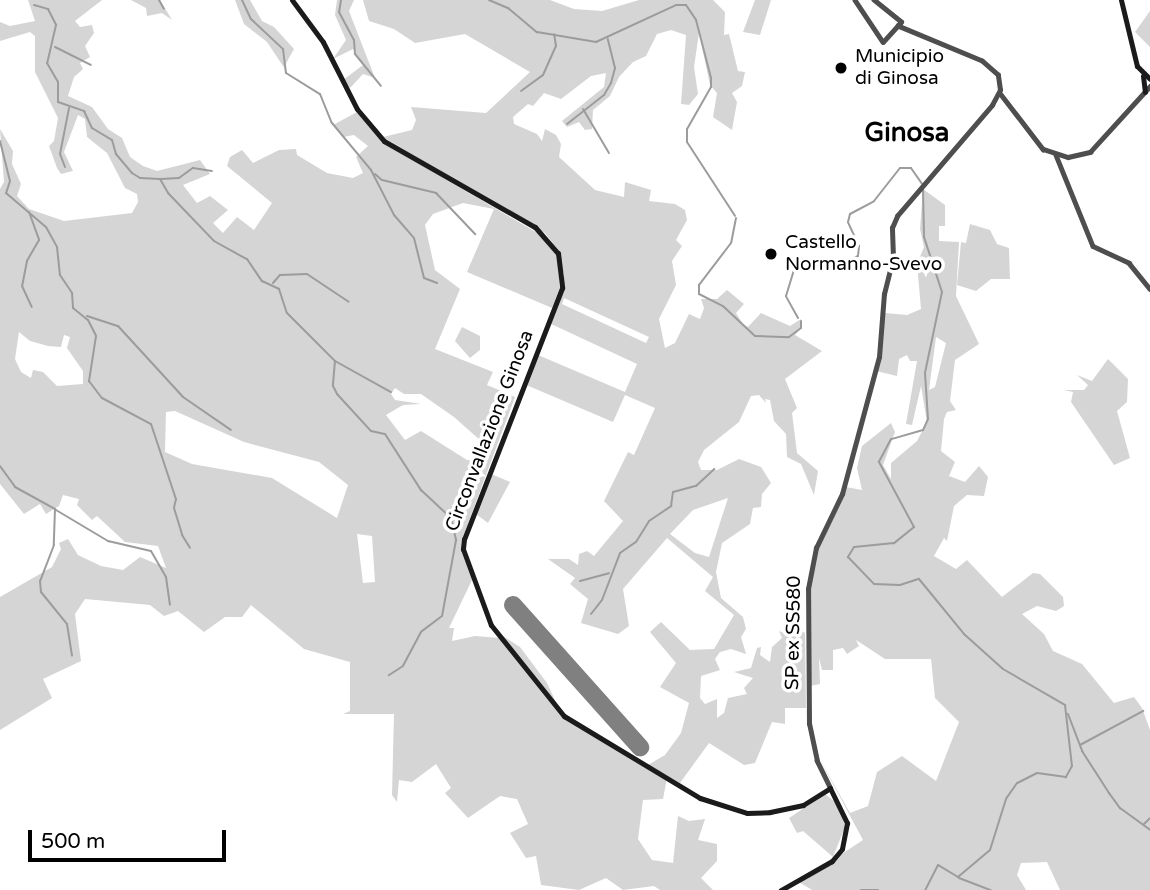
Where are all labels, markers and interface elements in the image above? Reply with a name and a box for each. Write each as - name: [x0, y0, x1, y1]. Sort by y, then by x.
- place label: Municipio di Ginosa: [855, 46, 944, 90]
- marker: Municipio di Ginosa: [833, 60, 849, 76]
- district label: Ginosa: [865, 117, 949, 149]
- place label: Castello Normanno-Svevo: [785, 232, 942, 276]
- marker: Castello Normanno-Svevo: [763, 246, 779, 262]
- street label: Circonvallazione Ginosa: [441, 327, 539, 535]
- street label: SP ex SS580: [782, 576, 806, 690]
- scale bar: [32, 816, 229, 860]
- text: 500 m: [41, 829, 105, 854]

